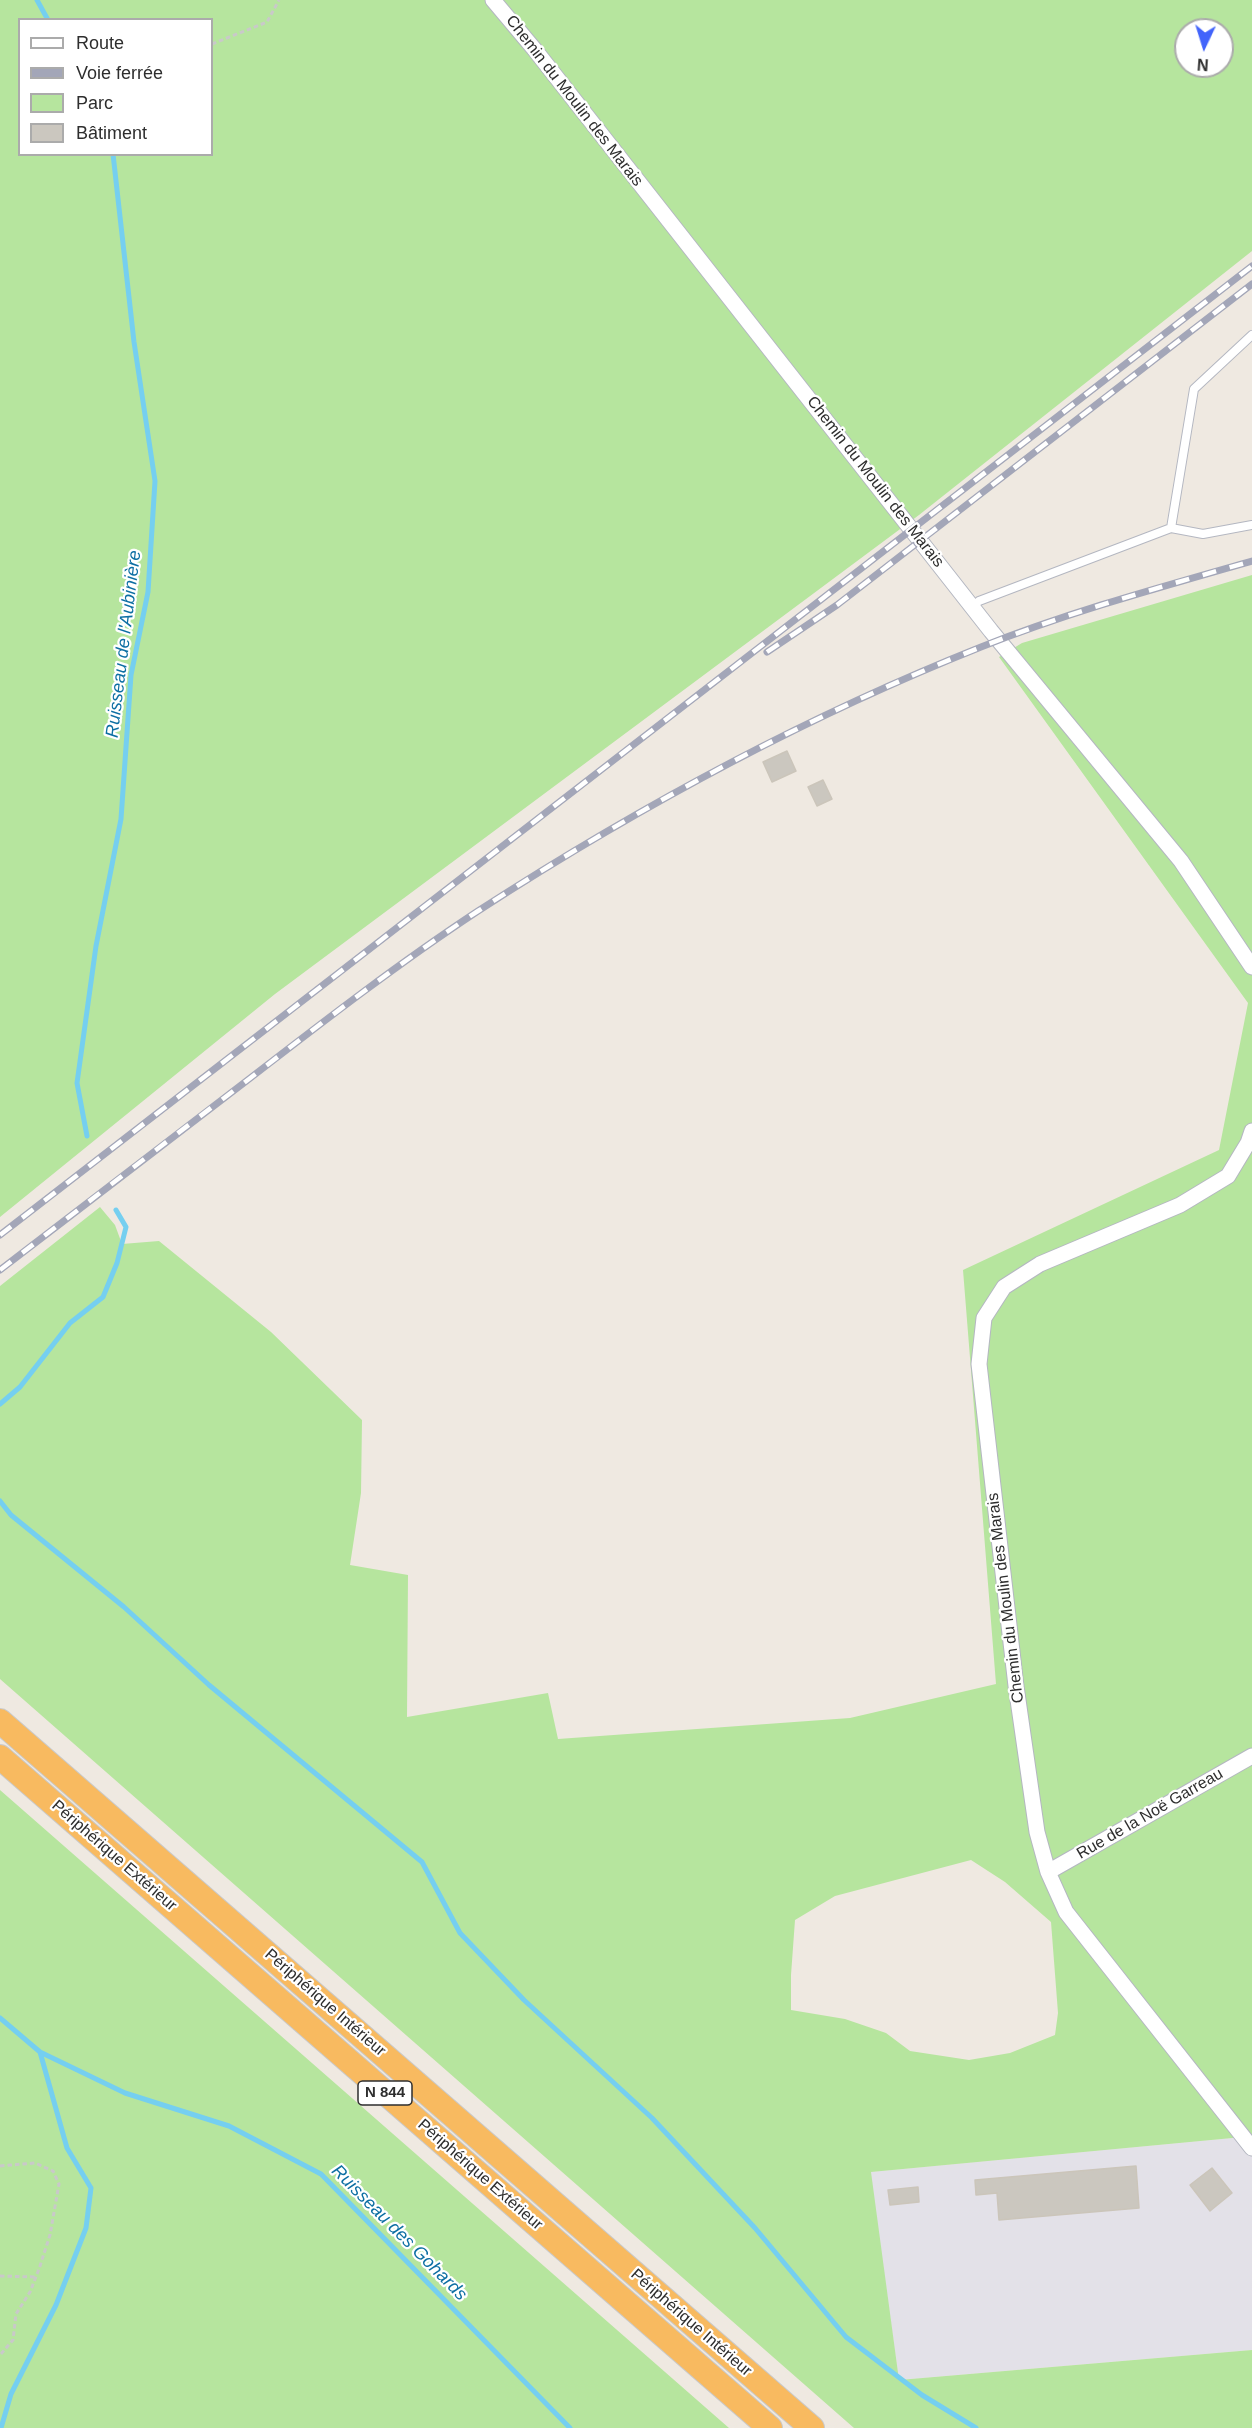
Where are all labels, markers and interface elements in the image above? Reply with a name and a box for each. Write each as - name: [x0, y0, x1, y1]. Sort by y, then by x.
- street label: Chemin du Moulin des Marais: [501, 12, 647, 190]
- legend: [18, 18, 213, 156]
- north arrow: [1174, 18, 1234, 78]
- text: Route: [76, 33, 124, 53]
- text: N: [1196, 56, 1209, 73]
- text: Voie ferrée: [76, 63, 163, 83]
- text: Parc: [76, 93, 113, 113]
- text: Bâtiment: [76, 123, 147, 143]
- street label: Chemin du Moulin des Marais: [802, 393, 948, 571]
- water label: Ruisseau de l'Aubinière: [102, 549, 146, 739]
- street label: Chemin du Moulin des Marais: [984, 1492, 1028, 1704]
- street label: Rue de la Noë Garreau: [1074, 1764, 1226, 1864]
- street label: Périphérique Extérieur: [48, 1797, 180, 1915]
- street label: Périphérique Intérieur: [261, 1945, 389, 2061]
- road number: N 844: [358, 2081, 412, 2105]
- street label: Périphérique Extérieur: [414, 2116, 546, 2234]
- water label: Ruisseau des Gohards: [327, 2161, 471, 2305]
- street label: Périphérique Intérieur: [627, 2265, 755, 2381]

